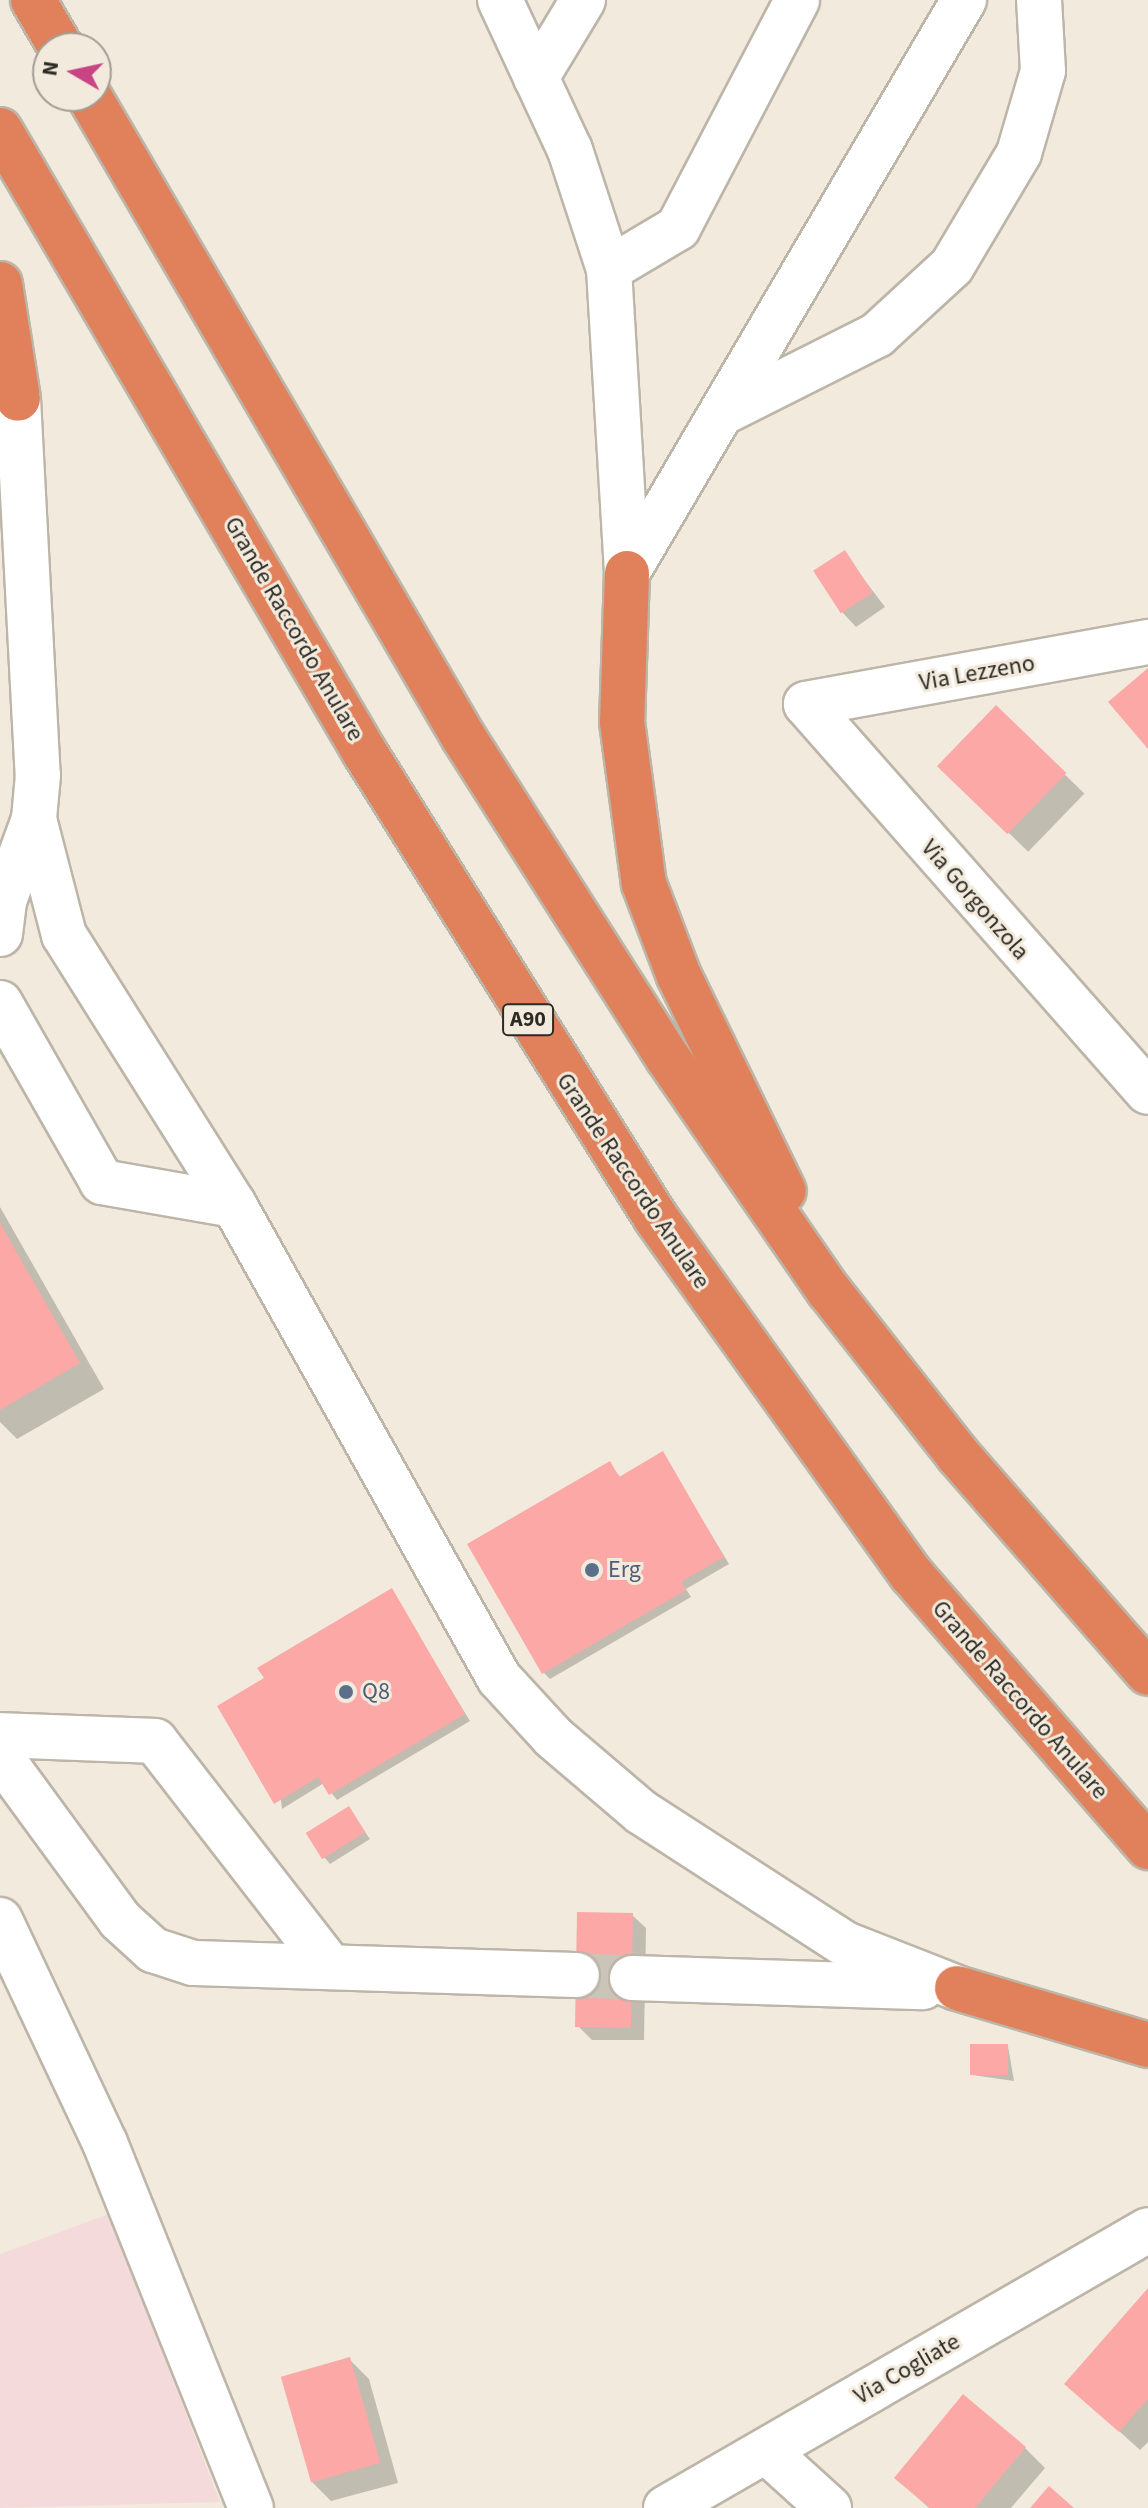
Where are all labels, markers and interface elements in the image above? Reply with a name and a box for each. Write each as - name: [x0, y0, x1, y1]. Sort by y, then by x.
- north arrow: [32, 32, 112, 112]
- text: N: [33, 59, 67, 78]
- street label: Grande Raccordo Anulare: [218, 512, 370, 746]
- street label: Via Lezzeno: [917, 649, 1037, 697]
- street label: Via Gorgonzola: [915, 834, 1035, 966]
- road number: A90: [502, 1002, 554, 1038]
- street label: Grande Raccordo Anulare: [550, 1068, 716, 1294]
- place label: Erg: [608, 1556, 641, 1584]
- marker: Erg: [583, 1561, 601, 1579]
- street label: Grande Raccordo Anulare: [926, 1595, 1114, 1805]
- place label: Q8: [362, 1678, 390, 1706]
- marker: Q8: [337, 1683, 355, 1701]
- street label: Via Cogliate: [849, 2327, 965, 2411]

